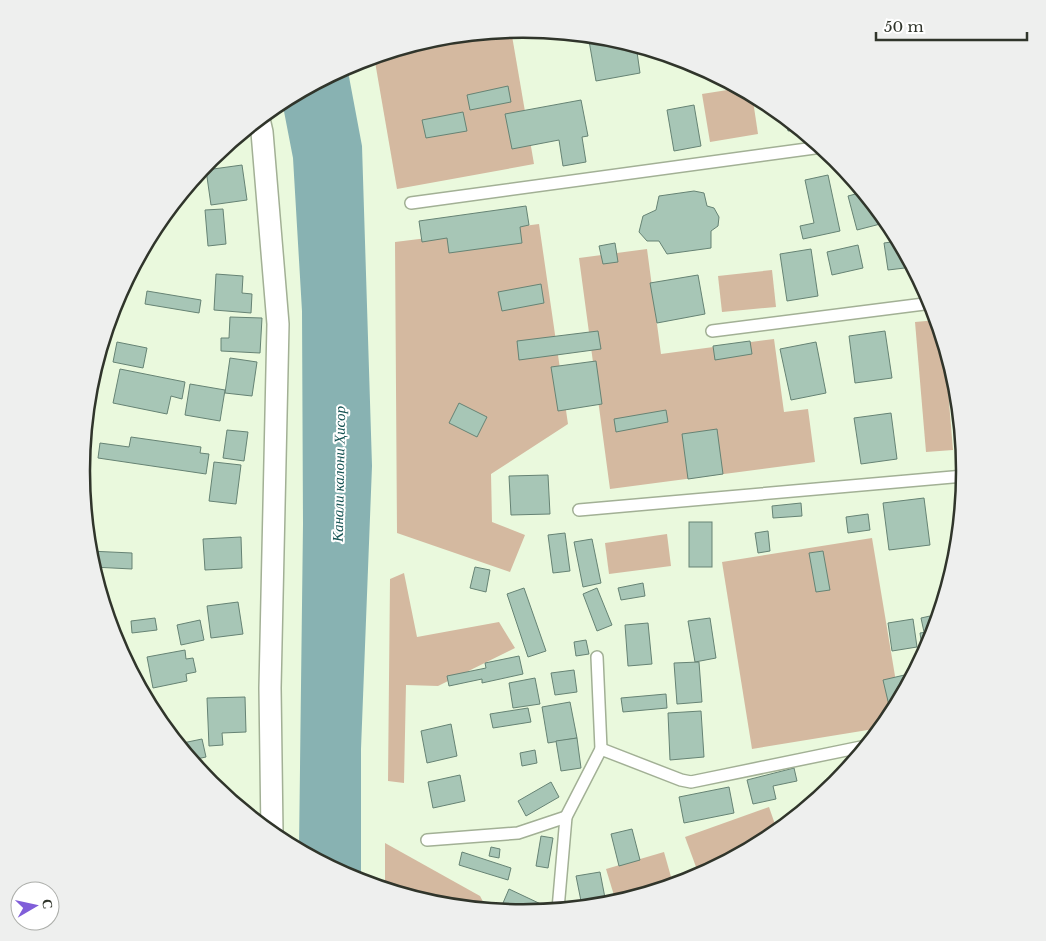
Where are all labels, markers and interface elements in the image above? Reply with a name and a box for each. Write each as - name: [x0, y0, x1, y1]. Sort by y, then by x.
- scale bar: [876, 10, 1027, 42]
- text: 50 m: [884, 17, 924, 36]
- water label: Канали калони Ҳисор: [328, 405, 349, 543]
- north arrow: [10, 881, 60, 931]
- text: С: [38, 898, 58, 910]

